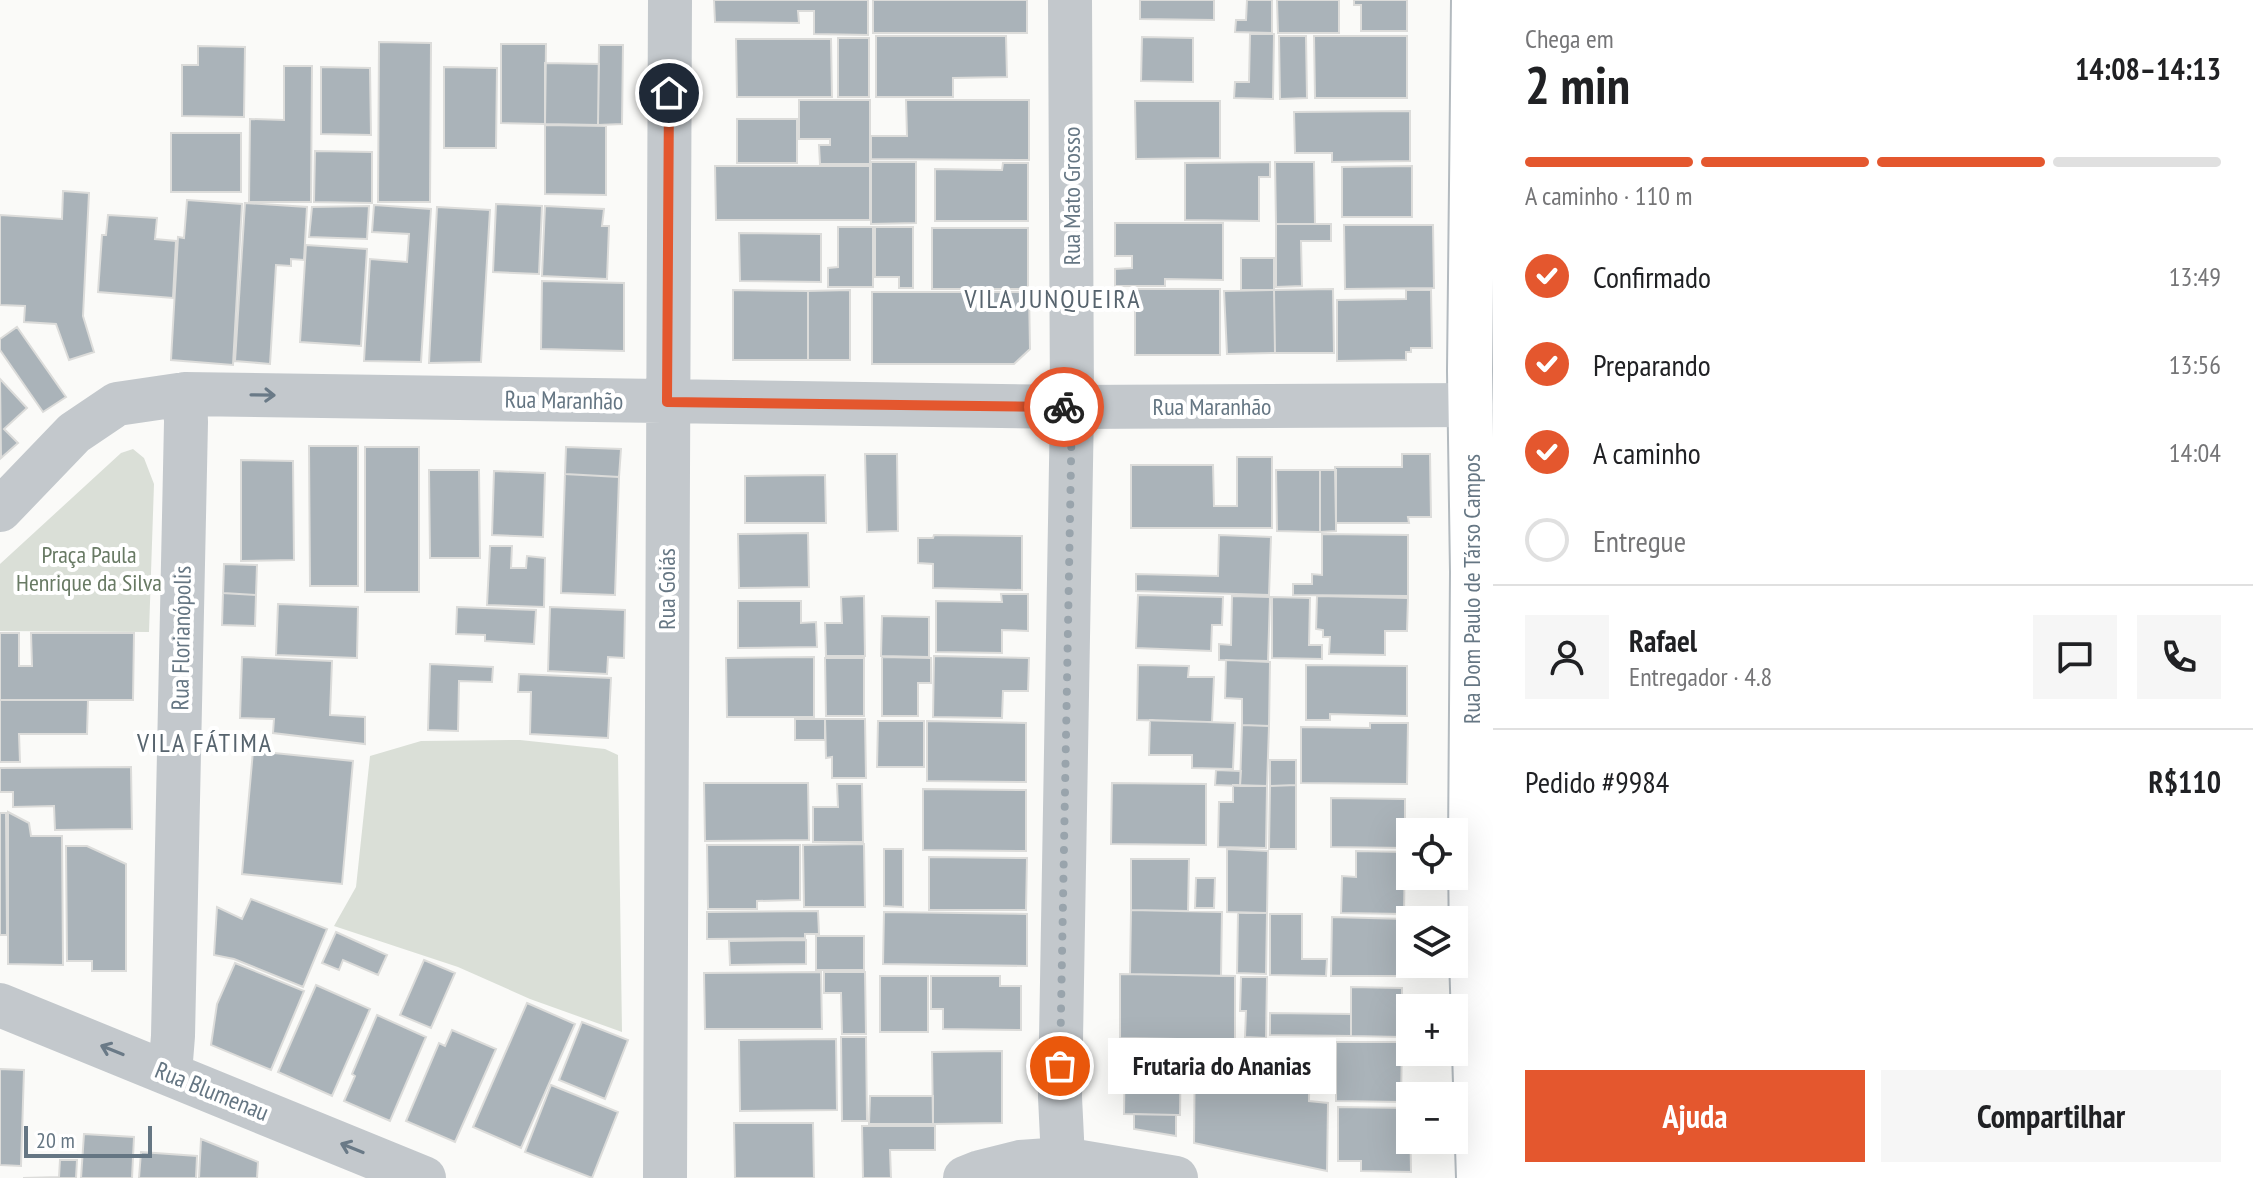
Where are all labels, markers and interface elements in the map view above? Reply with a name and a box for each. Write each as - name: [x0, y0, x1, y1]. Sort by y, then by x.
- text: Chega em: [1525, 22, 1614, 55]
- text: 14:08–14:13: [2075, 49, 2221, 88]
- text: 2 min: [1525, 51, 1630, 118]
- pin: [635, 59, 703, 127]
- icon: home: [647, 71, 691, 115]
- street label: Rua Mato Grosso: [1056, 127, 1087, 265]
- text: A caminho · 110 m: [1525, 179, 1692, 212]
- icon: check: [1525, 254, 1569, 298]
- text: Confirmado: [1593, 257, 1711, 296]
- text: 13:49: [2169, 260, 2221, 293]
- district label: VILA JUNQUEIRA: [963, 282, 1142, 315]
- icon: check: [1525, 342, 1569, 386]
- text: Preparando: [1593, 345, 1711, 384]
- text: 13:56: [2169, 348, 2221, 381]
- courier: [1024, 367, 1104, 447]
- street label: Rua Maranhão: [504, 383, 624, 417]
- icon: bike: [1042, 385, 1086, 429]
- one-way arrow: [249, 387, 276, 403]
- street label: Rua Maranhão: [1153, 391, 1271, 422]
- icon: check: [1525, 430, 1569, 474]
- text: A caminho: [1593, 433, 1701, 472]
- text: 14:04: [2169, 436, 2221, 469]
- street label: Rua Dom Paulo de Társo Campos: [1456, 454, 1487, 724]
- text: Entregue: [1593, 521, 1686, 560]
- park label: Praça Paula Henrique da Silva: [16, 539, 162, 598]
- street label: Rua Goiás: [651, 548, 682, 630]
- street label: Rua Florianópolis: [164, 565, 198, 711]
- button: person: [1525, 615, 1609, 699]
- button: chat: [2033, 615, 2117, 699]
- button: phone: [2137, 615, 2221, 699]
- text: Rafael: [1629, 621, 1697, 660]
- text: Entregador · 4.8: [1629, 660, 1772, 693]
- district label: VILA FÁTIMA: [136, 726, 273, 759]
- text: Pedido #9984: [1525, 762, 1669, 801]
- text: R$110: [2149, 762, 2221, 801]
- map controls: [1396, 818, 1468, 1154]
- button: locate: [1396, 818, 1468, 890]
- button: layers: [1396, 906, 1468, 978]
- button: +: [1396, 994, 1468, 1066]
- pin: [1026, 1032, 1094, 1100]
- callout: Frutaria do Ananias: [1108, 1038, 1336, 1094]
- one-way arrow: [100, 1042, 125, 1056]
- icon: bag: [1038, 1044, 1082, 1088]
- text: Frutaria do Ananias: [1133, 1049, 1311, 1082]
- street label: Rua Blumenau: [151, 1054, 273, 1128]
- button: Ajuda: [1525, 1070, 1865, 1162]
- button: Compartilhar: [1881, 1070, 2221, 1162]
- button: −: [1396, 1082, 1468, 1154]
- scale bar: [24, 1122, 152, 1158]
- text: 20 m: [36, 1126, 75, 1154]
- one-way arrow: [340, 1140, 365, 1155]

